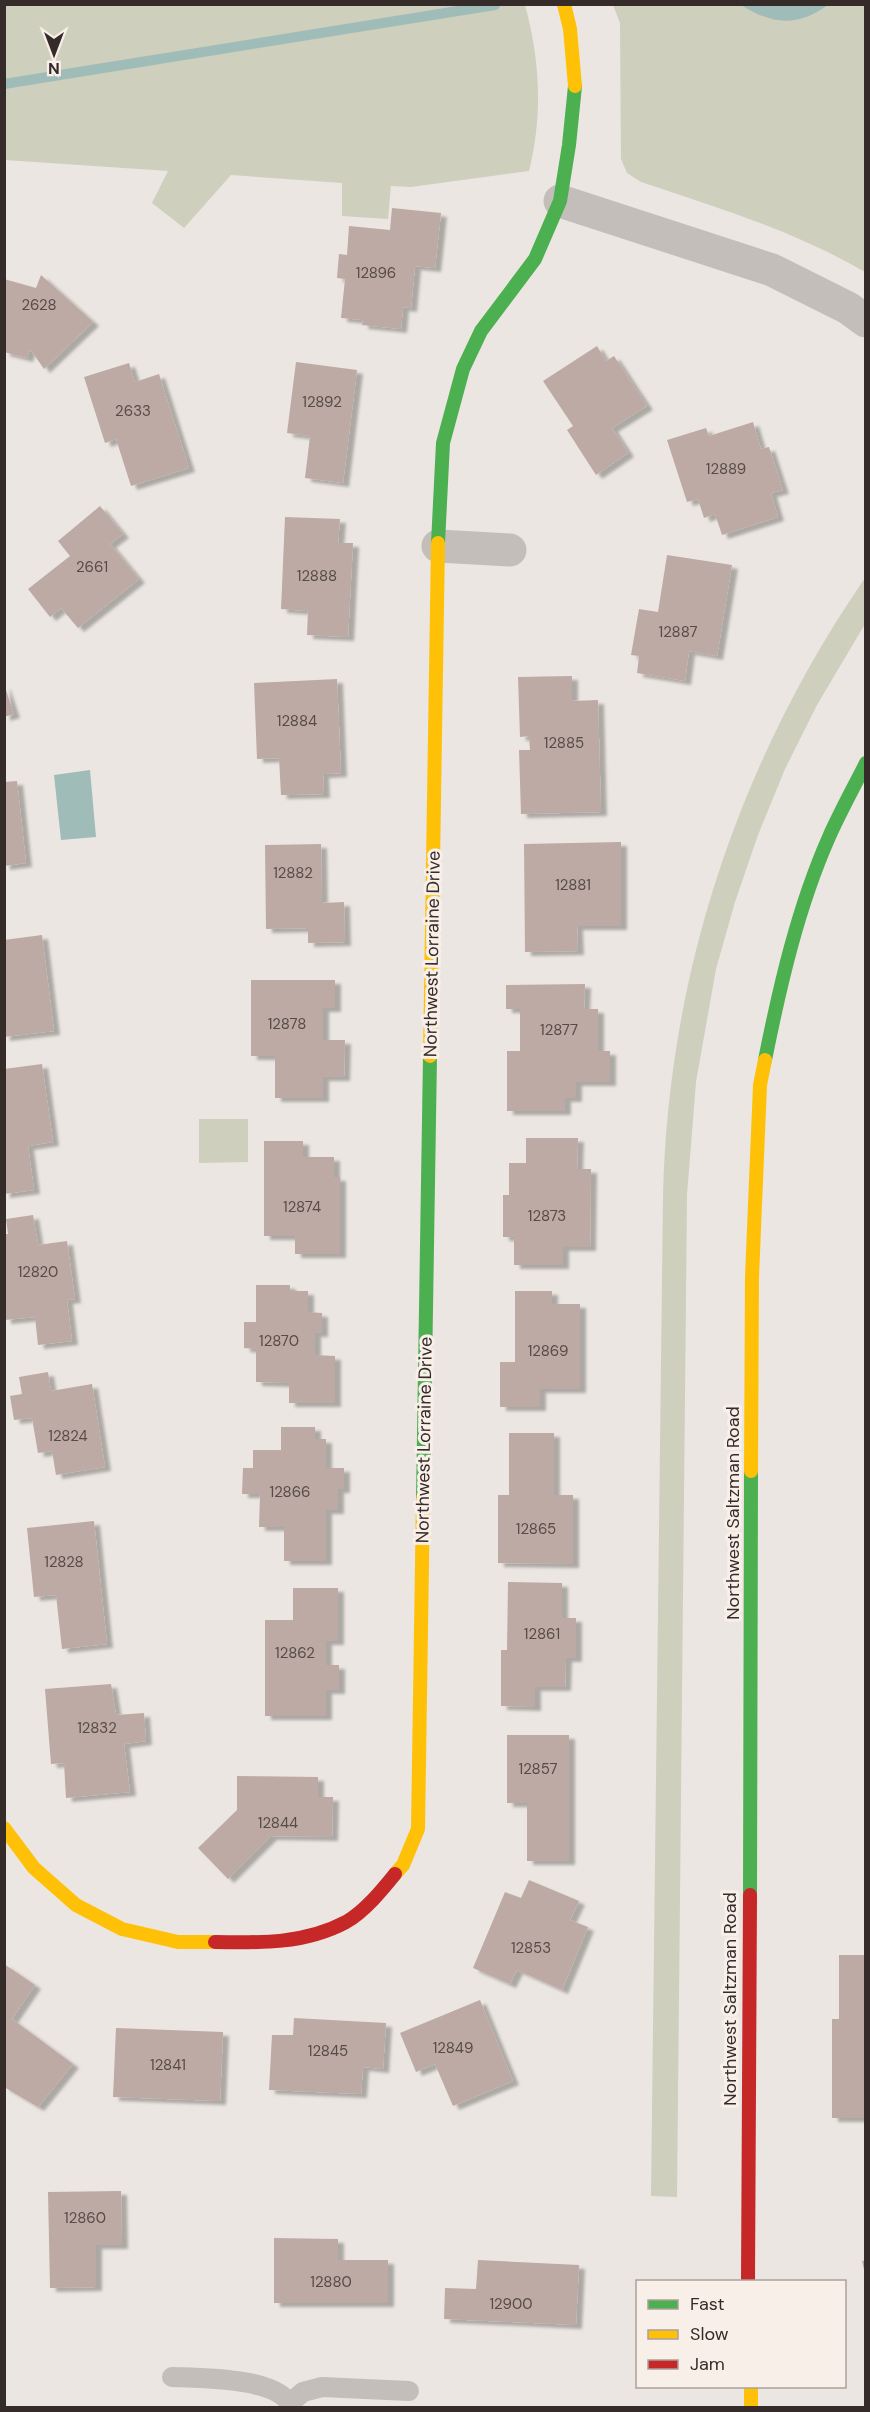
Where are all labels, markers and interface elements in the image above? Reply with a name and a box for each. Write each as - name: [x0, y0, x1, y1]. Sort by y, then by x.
- north arrow: [24, 24, 84, 84]
- text: N: [48, 58, 60, 79]
- house number: 12896: [356, 263, 396, 283]
- house number: 2628: [21, 295, 57, 315]
- house number: 12892: [302, 392, 342, 412]
- house number: 2633: [115, 401, 151, 421]
- house number: 12889: [706, 459, 746, 479]
- house number: 2661: [76, 557, 108, 577]
- house number: 12888: [297, 566, 337, 586]
- house number: 12887: [659, 622, 697, 642]
- house number: 12884: [277, 711, 317, 731]
- house number: 12885: [544, 733, 584, 753]
- street label: Northwest Lorraine Drive: [418, 851, 446, 1057]
- house number: 12882: [273, 863, 313, 883]
- house number: 12881: [555, 875, 591, 895]
- house number: 12878: [268, 1014, 306, 1034]
- house number: 12877: [540, 1020, 578, 1040]
- house number: 12874: [283, 1197, 321, 1217]
- house number: 12873: [528, 1206, 566, 1226]
- house number: 12820: [18, 1262, 58, 1282]
- house number: 12870: [259, 1331, 299, 1351]
- street label: Northwest Lorraine Drive: [410, 1337, 438, 1543]
- house number: 12869: [528, 1341, 568, 1361]
- street label: Northwest Saltzman Road: [721, 1406, 745, 1620]
- house number: 12824: [48, 1426, 88, 1446]
- house number: 12866: [269, 1482, 311, 1502]
- house number: 12865: [516, 1519, 556, 1539]
- house number: 12828: [44, 1552, 84, 1572]
- house number: 12861: [524, 1624, 560, 1644]
- house number: 12862: [275, 1643, 315, 1663]
- house number: 12832: [77, 1718, 117, 1738]
- house number: 12857: [518, 1759, 558, 1779]
- house number: 12844: [258, 1813, 298, 1833]
- street label: Northwest Saltzman Road: [718, 1892, 742, 2106]
- house number: 12853: [511, 1938, 551, 1958]
- house number: 12849: [433, 2038, 473, 2058]
- house number: 12845: [308, 2041, 348, 2061]
- house number: 12841: [150, 2055, 186, 2075]
- house number: 12860: [64, 2208, 106, 2228]
- house number: 12880: [310, 2272, 352, 2292]
- legend: [636, 2280, 846, 2388]
- text: Fast: [690, 2292, 725, 2316]
- house number: 12900: [489, 2294, 533, 2314]
- text: Slow: [690, 2322, 729, 2346]
- text: Jam: [690, 2352, 725, 2376]

